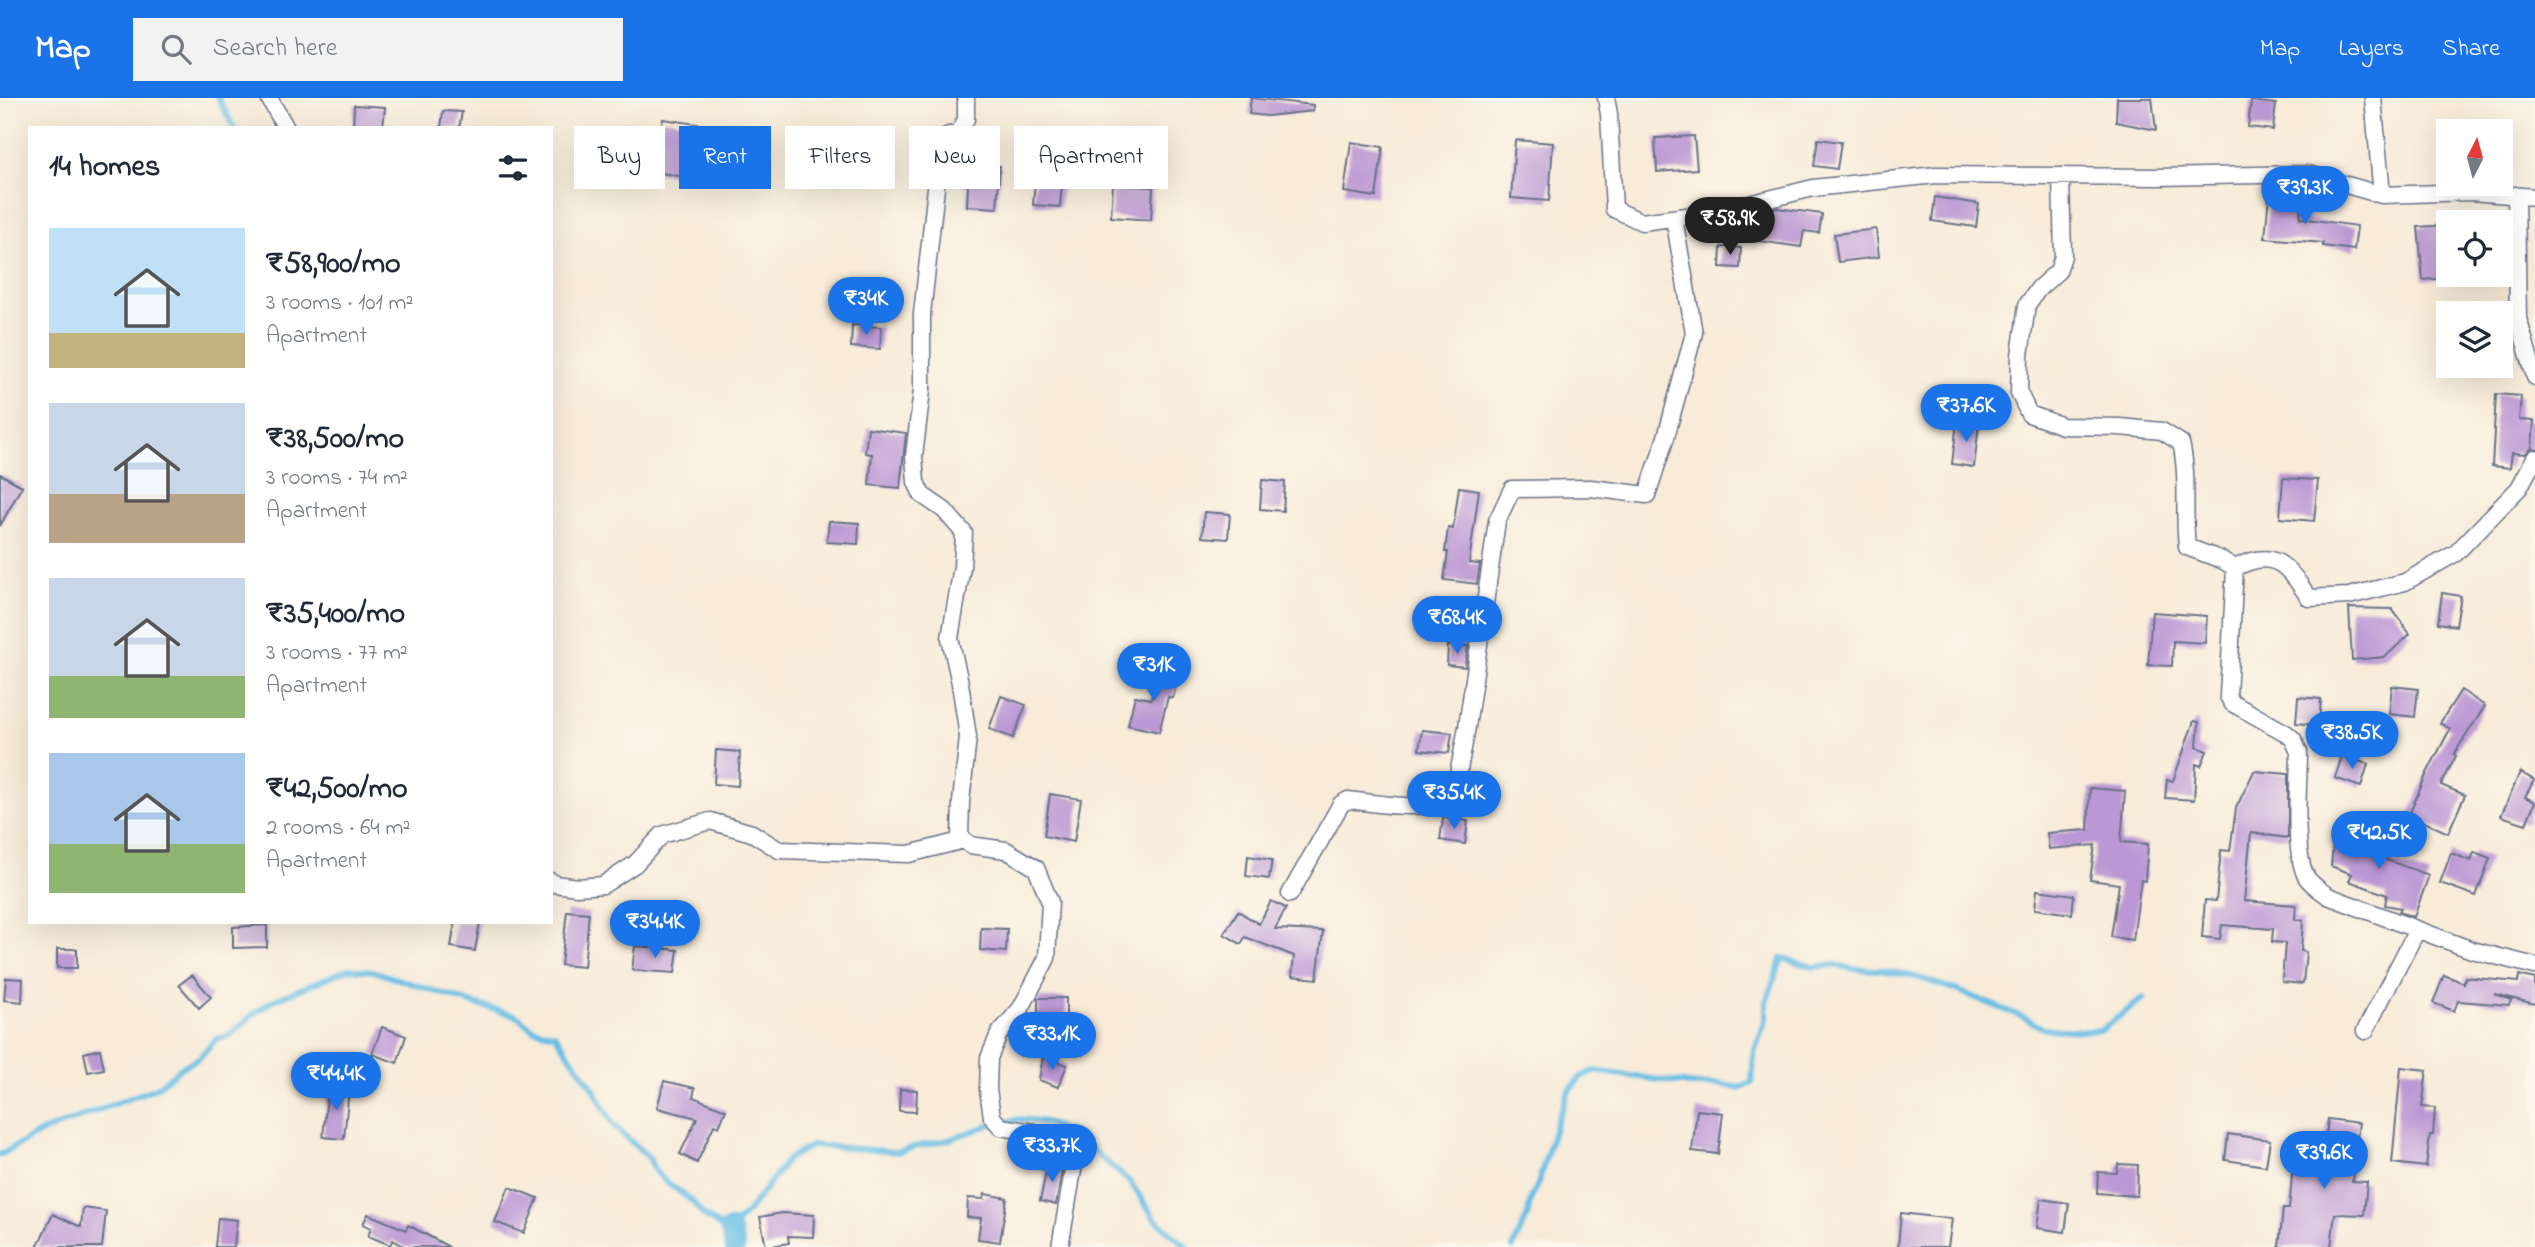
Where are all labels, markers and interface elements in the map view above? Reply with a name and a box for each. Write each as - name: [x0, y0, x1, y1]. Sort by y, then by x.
- search box: [133, 18, 623, 81]
- text: Map: [35, 25, 91, 73]
- icon: search: [157, 30, 195, 68]
- text: Search here: [213, 30, 337, 68]
- text: Map: [2260, 32, 2300, 67]
- text: Layers: [2338, 32, 2404, 67]
- text: Share: [2442, 32, 2500, 67]
- north arrow: [2436, 119, 2513, 196]
- map controls: [2436, 119, 2513, 378]
- chip: Buy: [574, 126, 665, 189]
- chip: Rent: [679, 126, 771, 189]
- chip: Filters: [785, 126, 895, 189]
- chip: New: [909, 126, 1000, 189]
- chip: Apartment: [1014, 126, 1168, 189]
- text: 14 homes: [49, 146, 160, 190]
- icon: filters: [494, 149, 532, 187]
- pin: ₹39.3K: [2248, 166, 2362, 226]
- text: ₹39.3K: [2277, 172, 2333, 205]
- pin: ₹58.9K: [1673, 198, 1787, 257]
- text: ₹58.9K: [1701, 203, 1759, 236]
- button: locate: [2436, 210, 2513, 287]
- text: ₹58,900/mo: [266, 243, 401, 287]
- icon: home: [105, 256, 189, 340]
- pin: ₹34K: [825, 278, 907, 337]
- text: ₹34K: [844, 283, 888, 316]
- text: 3 rooms · 101 m²: [266, 287, 413, 320]
- button: layers: [2436, 301, 2513, 378]
- text: Apartment: [266, 320, 367, 353]
- pin: ₹37.6K: [1909, 384, 2023, 444]
- text: ₹37.6K: [1937, 390, 1995, 423]
- text: ₹38,500/mo: [266, 418, 404, 462]
- icon: home: [105, 431, 189, 515]
- text: 3 rooms · 74 m²: [266, 462, 408, 495]
- text: Apartment: [266, 495, 367, 528]
- text: ₹35,400/mo: [266, 593, 405, 637]
- pin: ₹68.4K: [1400, 596, 1514, 656]
- text: ₹68.4K: [1428, 602, 1486, 635]
- icon: home: [105, 606, 189, 690]
- text: 3 rooms · 77 m²: [266, 637, 408, 670]
- pin: ₹31K: [1113, 644, 1195, 703]
- text: ₹31K: [1133, 649, 1175, 682]
- text: Apartment: [266, 670, 367, 703]
- pin: ₹38.5K: [2295, 712, 2409, 771]
- text: ₹38.5K: [2322, 717, 2382, 750]
- text: ₹42,500/mo: [266, 768, 408, 812]
- pin: ₹35.4K: [1397, 772, 1511, 831]
- text: ₹35.4K: [1423, 777, 1485, 810]
- icon: home: [105, 781, 189, 865]
- text: 2 rooms · 64 m²: [266, 812, 410, 845]
- pin: ₹42.5K: [2322, 812, 2436, 871]
- text: ₹42.5K: [2347, 817, 2411, 850]
- text: Apartment: [266, 845, 367, 878]
- pin: ₹34.4K: [598, 900, 712, 960]
- text: ₹34.4K: [626, 906, 684, 939]
- pin: ₹33.1K: [995, 1012, 1109, 1072]
- text: ₹33.1K: [1024, 1018, 1080, 1051]
- pin: ₹44.4K: [279, 1052, 393, 1112]
- text: ₹44.4K: [307, 1058, 365, 1091]
- pin: ₹33.7K: [995, 1124, 1109, 1184]
- text: ₹33.7K: [1023, 1130, 1081, 1163]
- pin: ₹39.6K: [2267, 1132, 2381, 1191]
- text: ₹39.6K: [2296, 1137, 2352, 1170]

